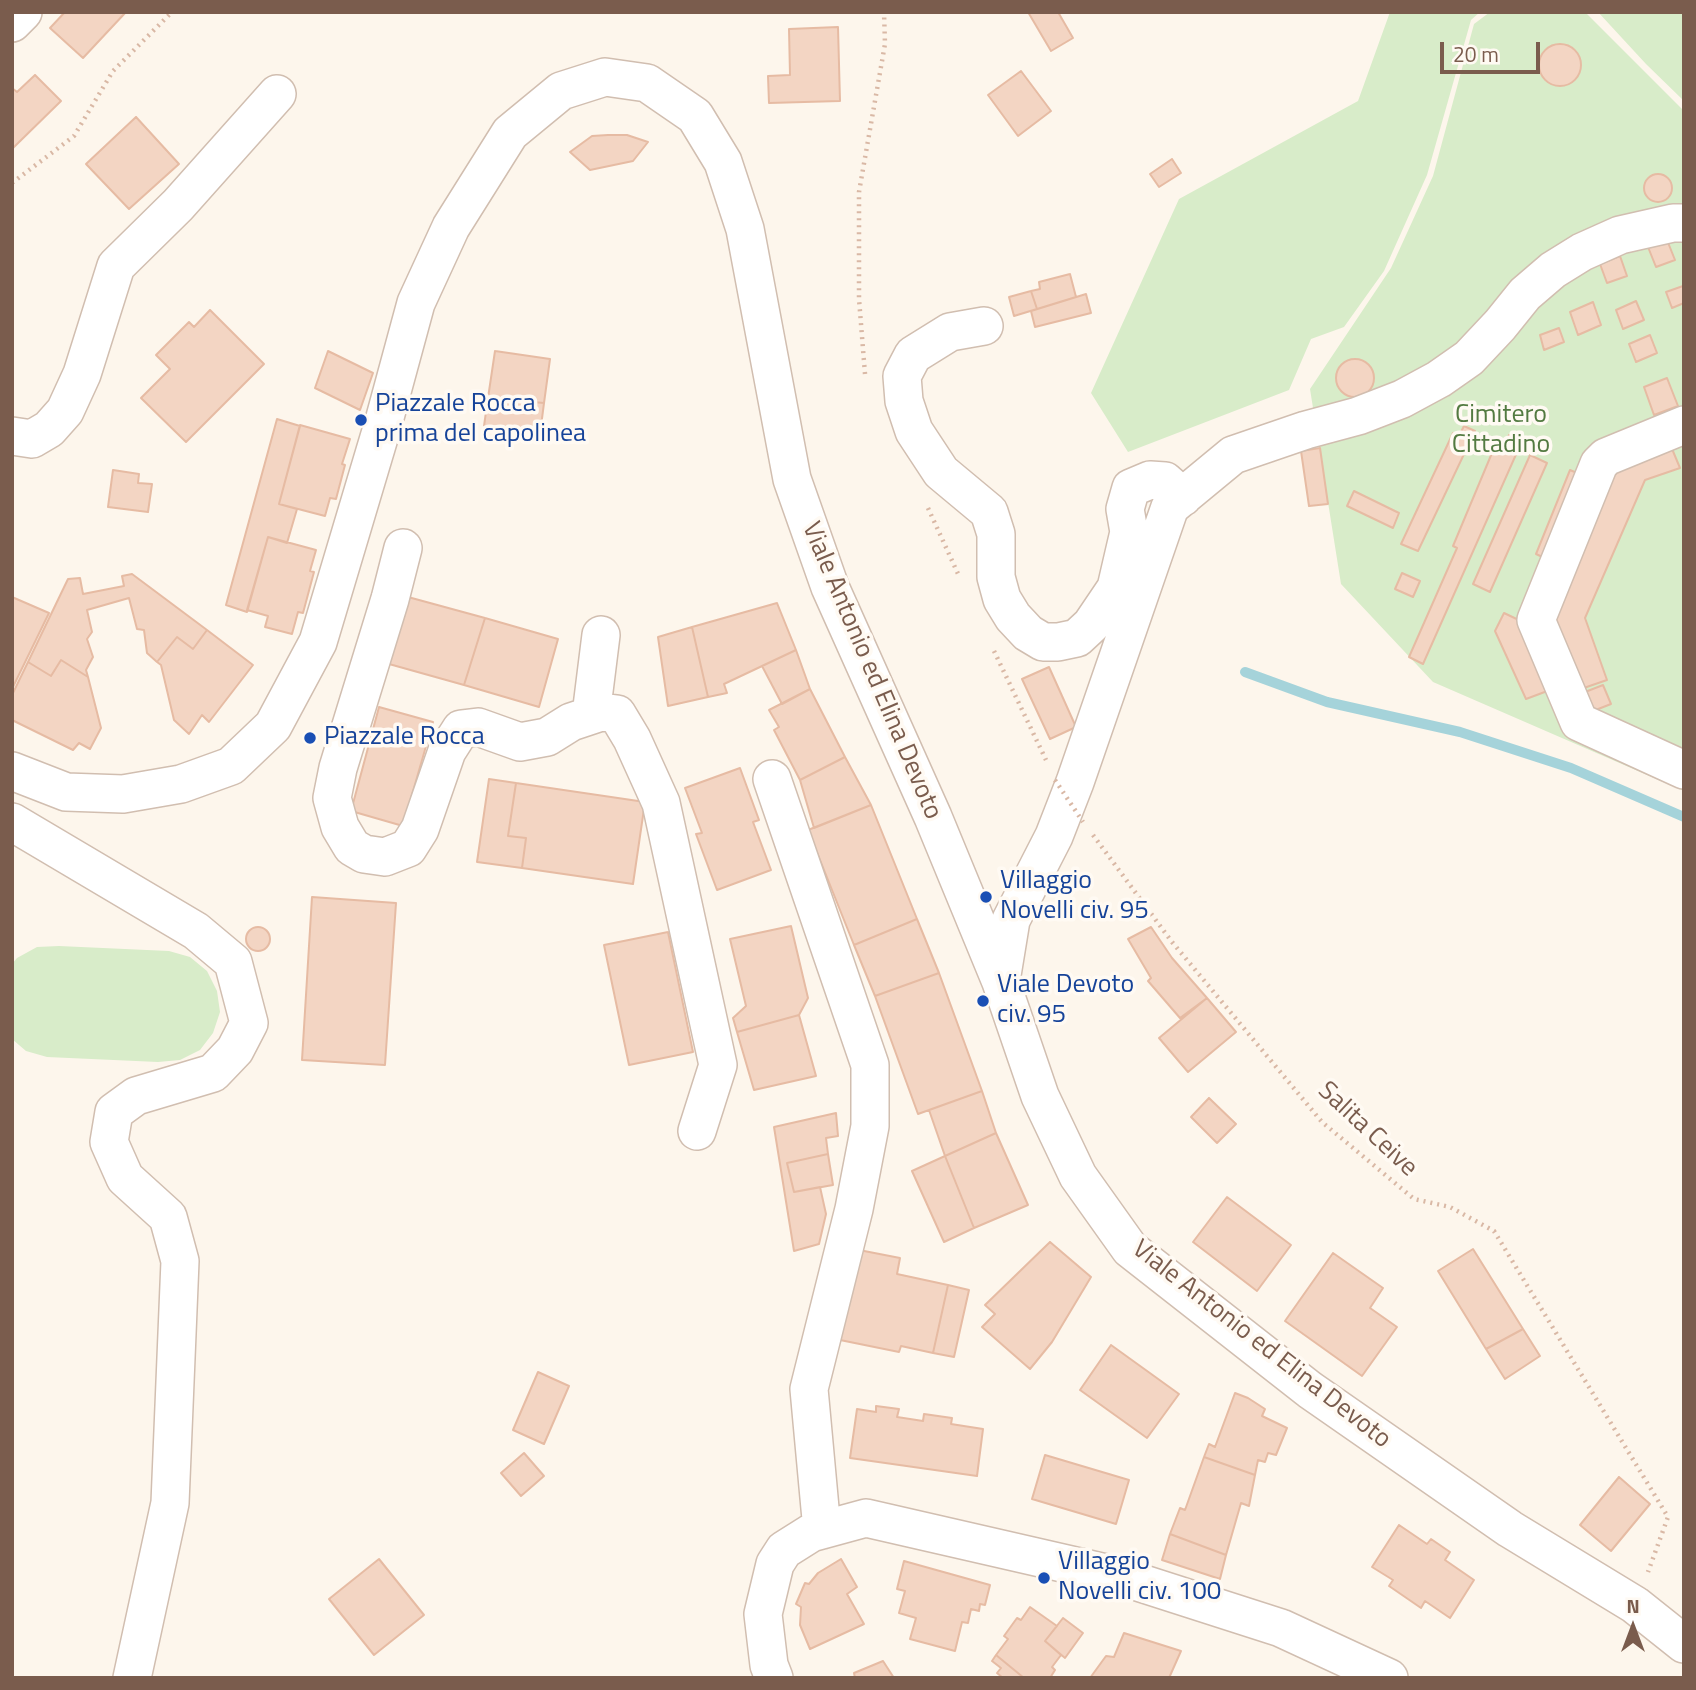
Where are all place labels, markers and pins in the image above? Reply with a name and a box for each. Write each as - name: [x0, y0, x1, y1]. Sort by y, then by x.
- place label: Piazzale Rocca prima del capolinea: [375, 389, 586, 450]
- marker: Piazzale Rocca prima del capolinea: [353, 412, 369, 428]
- place label: Piazzale Rocca: [324, 722, 485, 754]
- marker: Piazzale Rocca: [302, 730, 318, 746]
- place label: Villaggio Novelli civ. 95: [1000, 866, 1149, 928]
- marker: Villaggio Novelli civ. 95: [978, 889, 994, 905]
- place label: Viale Devoto civ. 95: [997, 970, 1134, 1032]
- marker: Viale Devoto civ. 95: [975, 993, 991, 1009]
- place label: Villaggio Novelli civ. 100: [1058, 1547, 1221, 1608]
- marker: Villaggio Novelli civ. 100: [1036, 1570, 1052, 1586]

